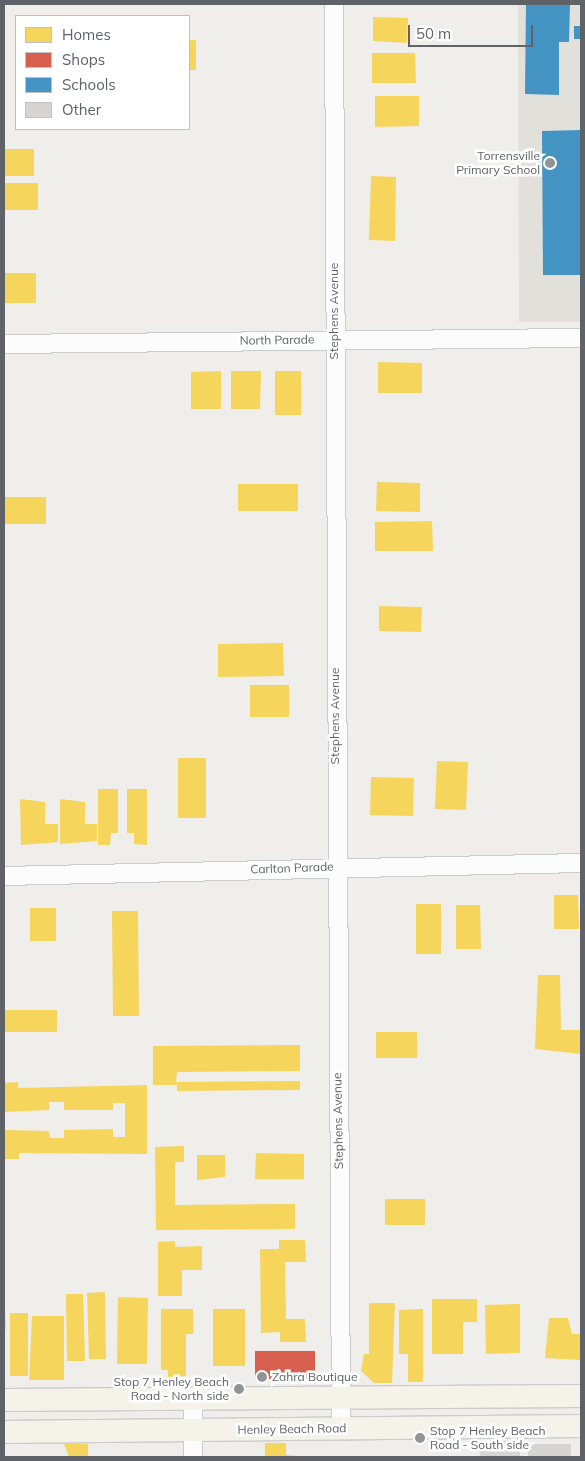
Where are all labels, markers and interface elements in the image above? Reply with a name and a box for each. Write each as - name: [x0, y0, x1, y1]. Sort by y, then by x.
- legend: [15, 15, 190, 130]
- scale bar: [410, 15, 535, 47]
- text: 50 m: [416, 24, 451, 43]
- text: Homes: [62, 25, 111, 44]
- text: Shops: [62, 50, 105, 69]
- text: Schools: [62, 75, 116, 94]
- text: Other: [62, 100, 101, 119]
- place label: Torrensville Primary School: [456, 149, 540, 177]
- marker: Torrensville Primary School: [544, 157, 556, 169]
- street label: Stephens Avenue: [327, 263, 341, 359]
- street label: North Parade: [239, 332, 315, 348]
- street label: Stephens Avenue: [328, 668, 342, 764]
- street label: Carlton Parade: [250, 859, 334, 877]
- street label: Stephens Avenue: [330, 1072, 346, 1170]
- place label: Zahra Boutique: [272, 1370, 358, 1384]
- marker: Zahra Boutique: [256, 1371, 268, 1383]
- place label: Stop 7 Henley Beach Road - North side: [113, 1375, 229, 1403]
- marker: Stop 7 Henley Beach Road - North side: [233, 1383, 245, 1395]
- street label: Henley Beach Road: [237, 1421, 347, 1437]
- place label: Stop 7 Henley Beach Road - South side: [430, 1424, 546, 1452]
- marker: Stop 7 Henley Beach Road - South side: [414, 1432, 426, 1444]

